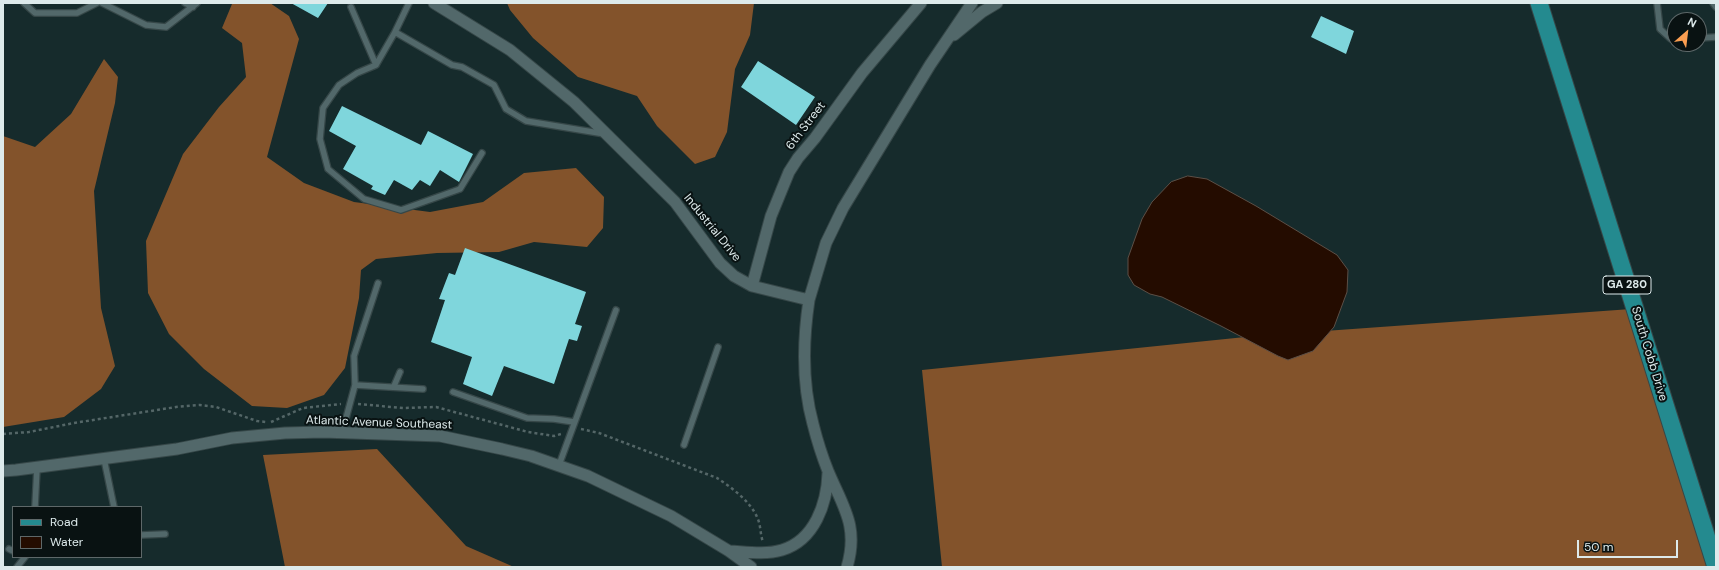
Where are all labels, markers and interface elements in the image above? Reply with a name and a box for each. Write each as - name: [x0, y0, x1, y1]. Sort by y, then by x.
- north arrow: [1667, 12, 1707, 52]
- text: N: [1685, 14, 1699, 30]
- street label: 6th Street: [783, 99, 829, 153]
- street label: Industrial Drive: [680, 191, 744, 265]
- road number: GA 280: [1603, 276, 1651, 294]
- street label: South Cobb Drive: [1628, 305, 1670, 403]
- street label: Atlantic Avenue Southeast: [306, 413, 452, 433]
- legend: [12, 506, 142, 558]
- text: Road: [50, 514, 78, 530]
- scale bar: [1579, 532, 1680, 558]
- text: Water: [50, 534, 83, 550]
- text: 50 m: [1584, 539, 1613, 555]

